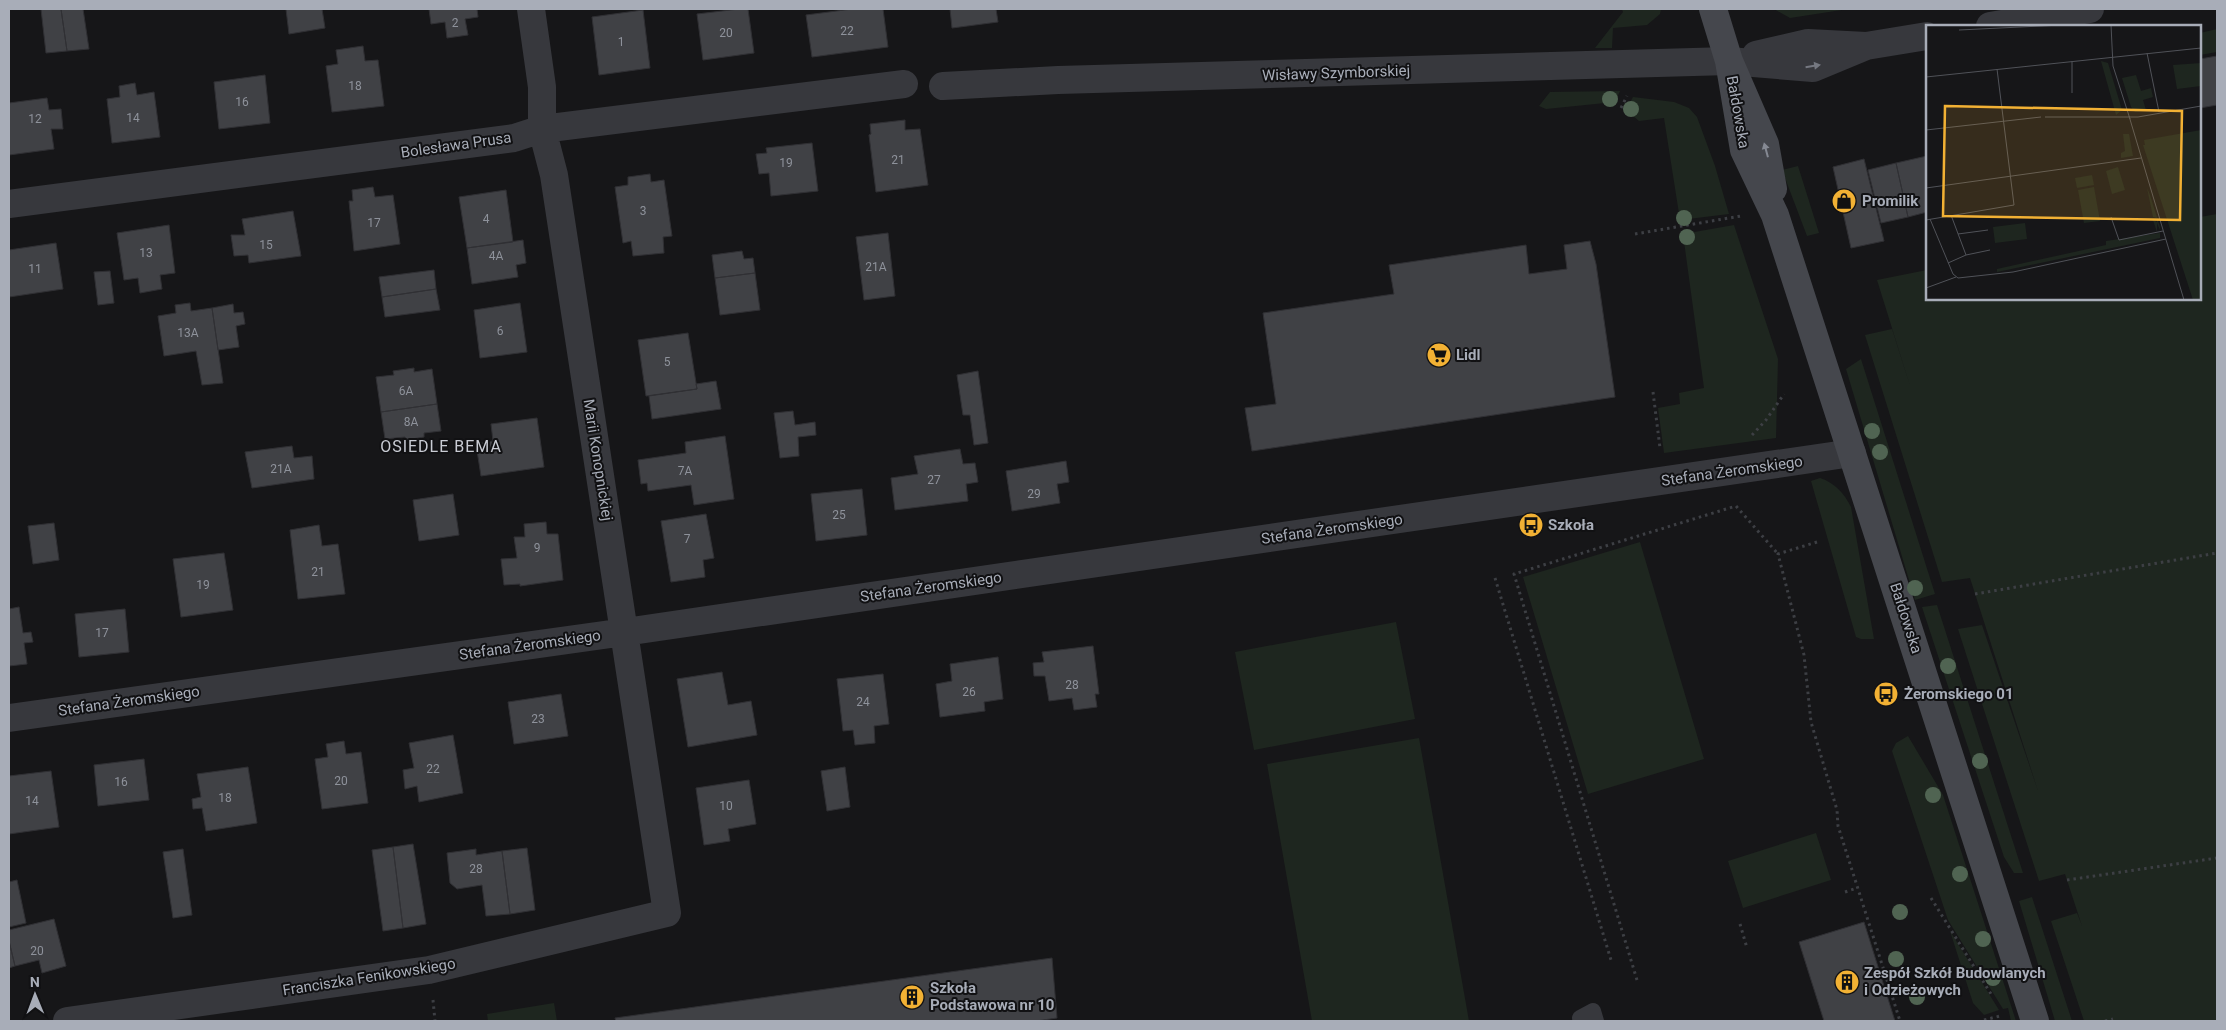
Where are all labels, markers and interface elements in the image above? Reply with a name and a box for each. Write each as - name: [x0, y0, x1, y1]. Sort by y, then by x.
- house number: 2: [452, 16, 459, 30]
- house number: 22: [840, 24, 854, 38]
- inset map: [1926, 25, 2201, 300]
- house number: 20: [719, 26, 733, 40]
- house number: 1: [618, 35, 624, 49]
- street label: Wisławy Szymborskiej: [1262, 61, 1410, 85]
- one-way arrow: [1805, 62, 1821, 70]
- street label: Bałdowska: [1723, 74, 1753, 150]
- house number: 18: [348, 79, 362, 93]
- house number: 16: [235, 95, 249, 109]
- house number: 14: [126, 111, 140, 125]
- house number: 12: [28, 112, 42, 126]
- street label: Bolesława Prusa: [400, 128, 512, 162]
- one-way arrow: [1761, 142, 1769, 157]
- house number: 21: [891, 153, 905, 167]
- house number: 19: [779, 156, 793, 170]
- shop icon: Promilik: [1831, 188, 1857, 214]
- place label: Promilik: [1862, 192, 1919, 210]
- house number: 3: [640, 204, 646, 218]
- house number: 4: [483, 212, 490, 226]
- house number: 17: [367, 216, 381, 230]
- house number: 15: [259, 238, 273, 252]
- house number: 13: [139, 246, 153, 260]
- house number: 4A: [489, 249, 503, 263]
- house number: 21A: [865, 260, 887, 274]
- house number: 11: [28, 262, 42, 276]
- house number: 6: [497, 324, 504, 338]
- house number: 13A: [177, 326, 199, 340]
- supermarket icon: Lidl: [1426, 342, 1452, 368]
- place label: Lidl: [1456, 346, 1481, 364]
- house number: 5: [664, 355, 671, 369]
- house number: 6A: [399, 384, 413, 398]
- street label: Marii Konopnickiej: [579, 398, 617, 522]
- house number: 8A: [404, 415, 418, 429]
- district label: OSIEDLE BEMA: [380, 437, 502, 456]
- street label: Stefana Żeromskiego: [1660, 452, 1804, 490]
- house number: 21A: [270, 462, 292, 476]
- house number: 7A: [678, 464, 692, 478]
- house number: 27: [927, 473, 941, 487]
- house number: 29: [1027, 487, 1041, 501]
- house number: 25: [832, 508, 846, 522]
- street label: Stefana Żeromskiego: [1260, 510, 1404, 548]
- bus stop icon: Szkoła: [1518, 512, 1544, 538]
- place label: Szkoła: [1548, 516, 1594, 534]
- house number: 7: [684, 532, 691, 546]
- house number: 9: [534, 541, 540, 555]
- house number: 21: [311, 565, 325, 579]
- street label: Stefana Żeromskiego: [859, 568, 1003, 606]
- house number: 19: [196, 578, 210, 592]
- street label: Bałdowska: [1886, 580, 1926, 656]
- house number: 17: [95, 626, 109, 640]
- street label: Stefana Żeromskiego: [458, 626, 602, 664]
- house number: 28: [1065, 678, 1079, 692]
- bus stop icon: Żeromskiego 01: [1873, 681, 1899, 707]
- street label: Stefana Żeromskiego: [57, 682, 201, 720]
- house number: 26: [962, 685, 976, 699]
- place label: Żeromskiego 01: [1904, 685, 2014, 703]
- house number: 24: [856, 695, 870, 709]
- house number: 23: [531, 712, 545, 726]
- house number: 22: [426, 762, 440, 776]
- house number: 20: [334, 774, 348, 788]
- house number: 16: [114, 775, 128, 789]
- house number: 18: [218, 791, 232, 805]
- house number: 14: [25, 794, 39, 808]
- house number: 10: [719, 799, 733, 813]
- house number: 28: [469, 862, 483, 876]
- house number: 20: [30, 944, 44, 958]
- street label: Franciszka Fenikowskiego: [281, 954, 457, 1000]
- place label: Zespół Szkół Budowlanych i Odzieżowych: [1864, 964, 2046, 999]
- building icon: Zespół Szkół Budowlanych i Odzieżowych: [1834, 969, 1860, 995]
- north arrow: [10, 970, 60, 1020]
- text: N: [30, 974, 40, 990]
- place label: Szkoła Podstawowa nr 10: [930, 979, 1054, 1014]
- building icon: Szkoła Podstawowa nr 10: [899, 984, 925, 1010]

